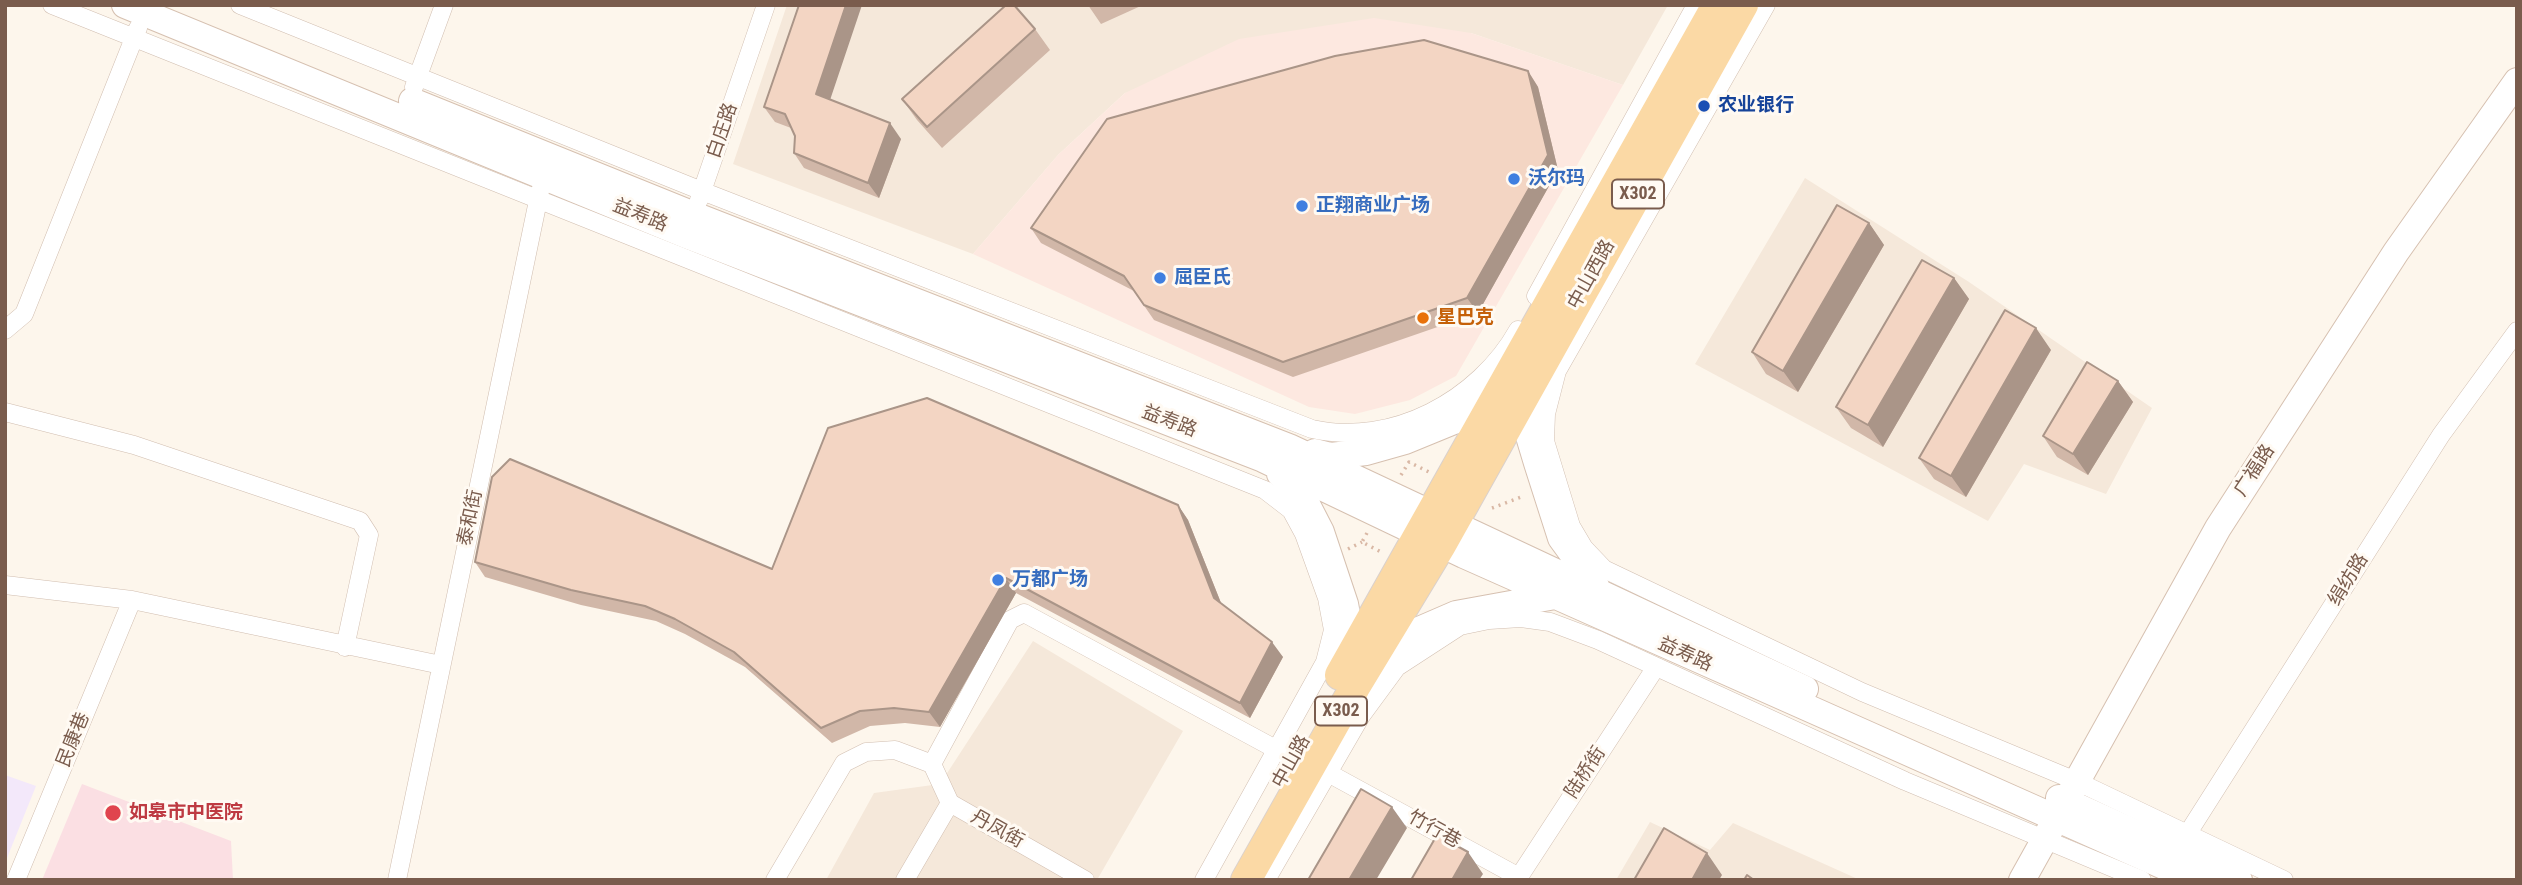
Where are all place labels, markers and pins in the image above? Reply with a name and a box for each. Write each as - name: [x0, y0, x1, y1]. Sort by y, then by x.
- place label: 农业银行: [1718, 95, 1794, 117]
- marker: 农业银行: [1696, 98, 1712, 114]
- place label: 沃尔玛: [1528, 168, 1585, 190]
- marker: 沃尔玛: [1506, 171, 1522, 187]
- place label: 正翔商业广场: [1316, 195, 1430, 217]
- marker: 正翔商业广场: [1294, 198, 1310, 214]
- place label: 屈臣氏: [1174, 267, 1231, 289]
- marker: 屈臣氏: [1152, 270, 1168, 286]
- place label: 星巴克: [1437, 307, 1494, 329]
- marker: 星巴克: [1415, 310, 1431, 326]
- place label: 万都广场: [1012, 569, 1088, 591]
- marker: 万都广场: [990, 572, 1006, 588]
- place label: 如皋市中医院: [129, 802, 243, 824]
- marker: 如皋市中医院: [103, 803, 123, 823]

